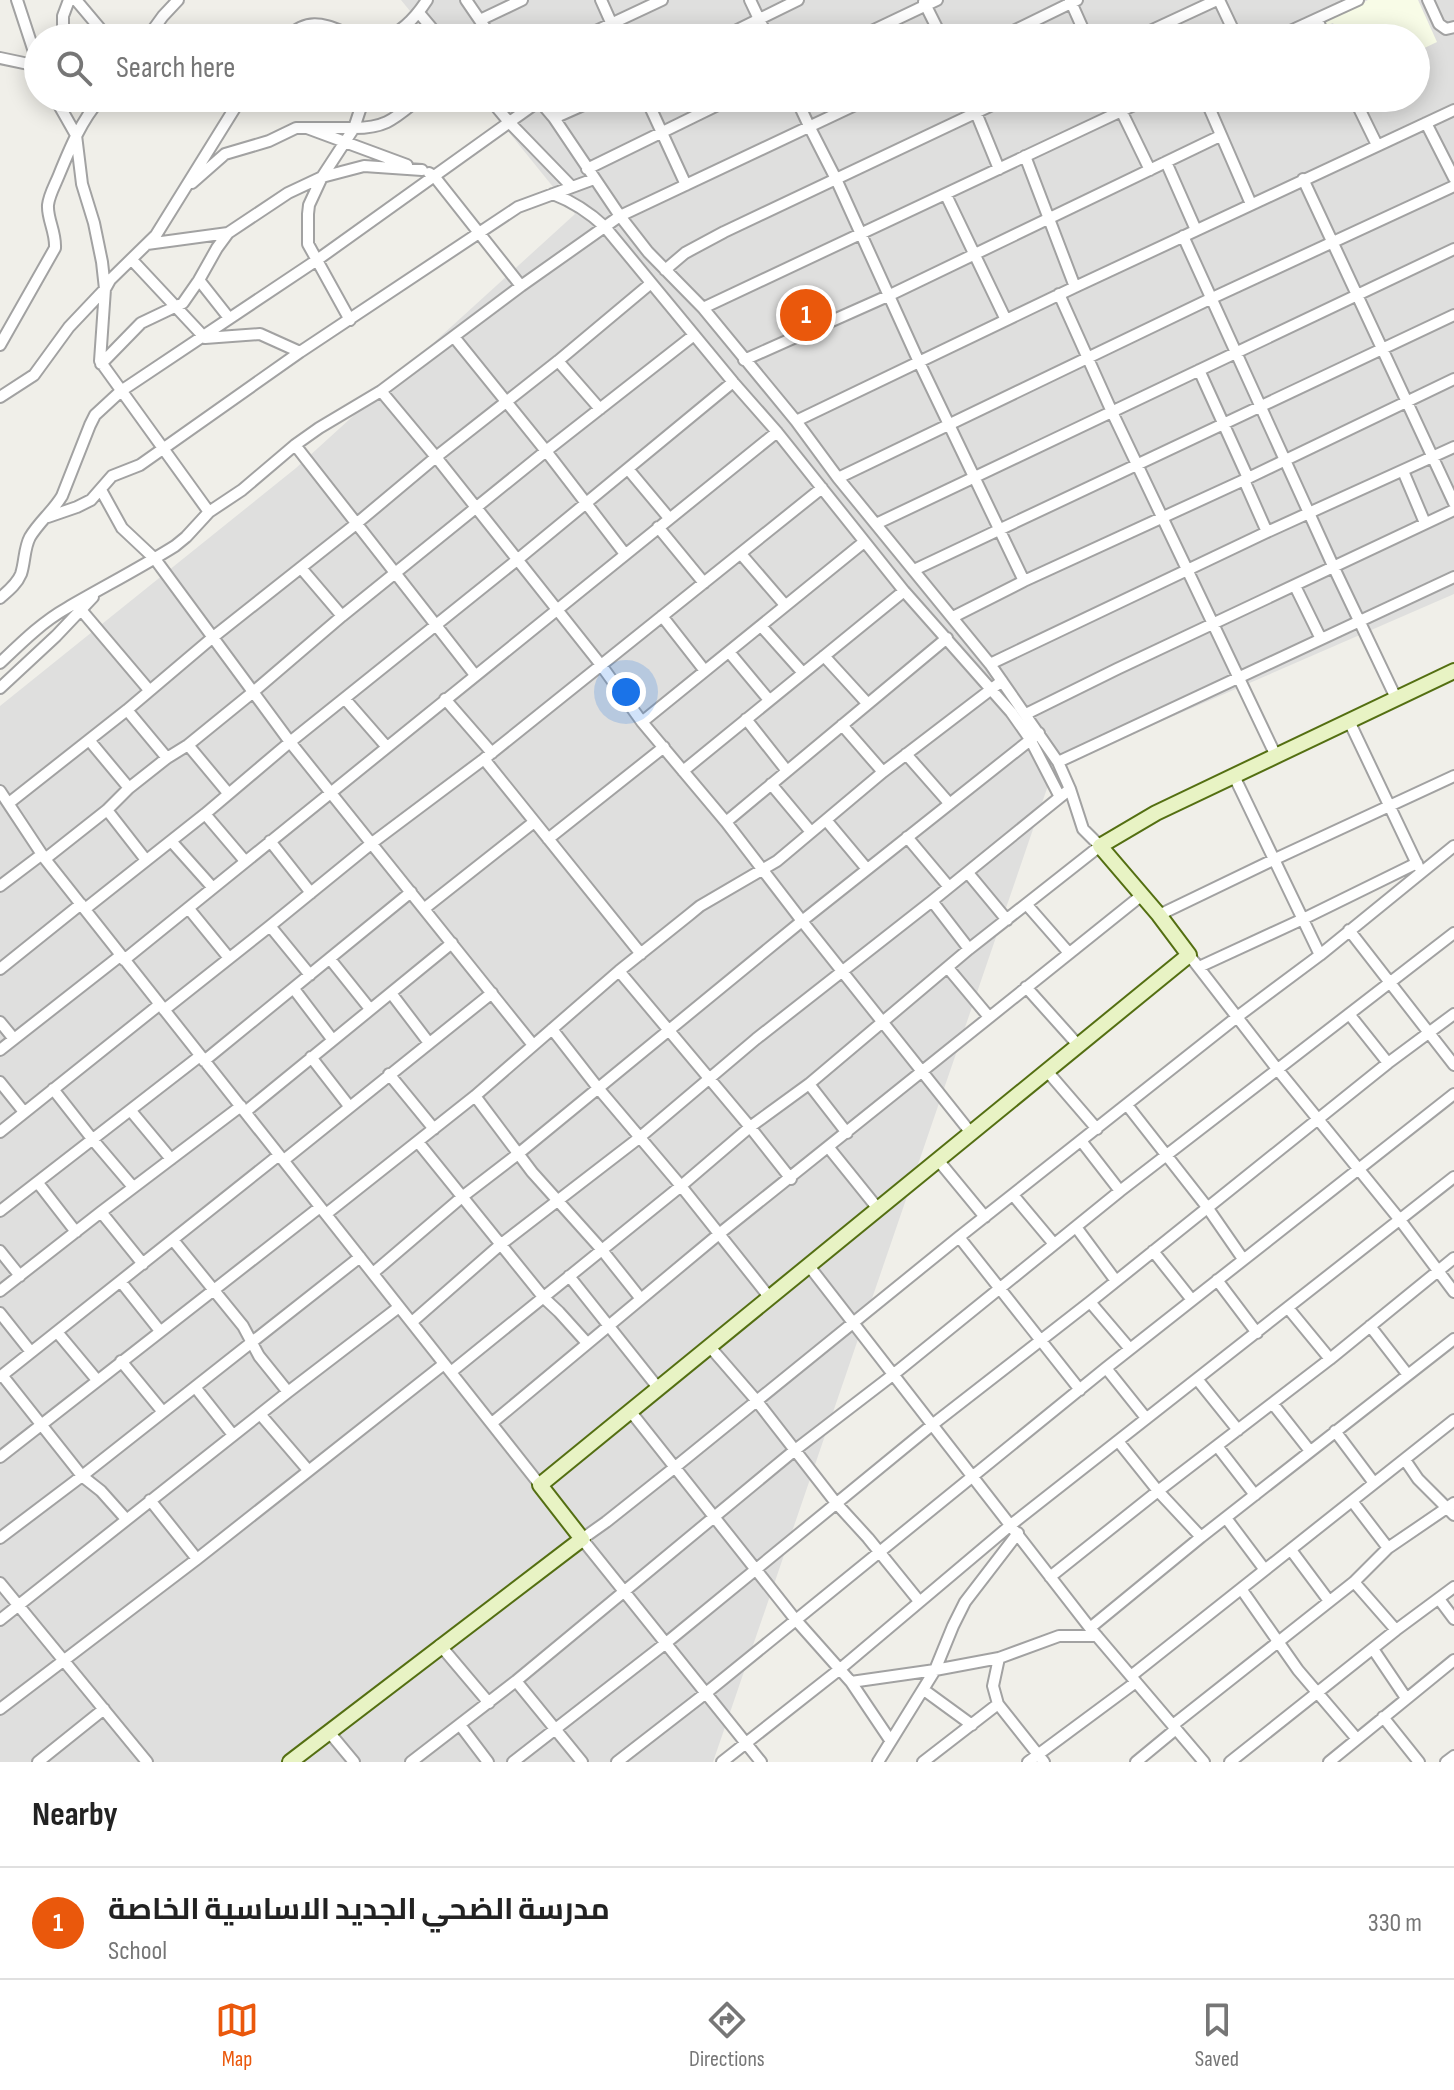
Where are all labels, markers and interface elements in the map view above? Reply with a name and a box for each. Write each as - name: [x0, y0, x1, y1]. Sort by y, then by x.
- search box: [24, 24, 1430, 112]
- icon: search: [52, 46, 96, 90]
- text: Search here: [116, 50, 235, 86]
- pin: 1: [780, 285, 832, 345]
- your location: [606, 672, 646, 712]
- text: Nearby: [32, 1794, 118, 1835]
- text: مدرسة الضحي الجديد الاساسية الخاصة: [108, 1892, 610, 1928]
- text: 1: [53, 1908, 63, 1939]
- text: 330 m: [1368, 1908, 1422, 1939]
- text: School: [108, 1936, 167, 1967]
- tab: Map: [215, 1998, 259, 2073]
- tab: Directions: [689, 1998, 765, 2073]
- tab: Saved: [1195, 1998, 1239, 2073]

